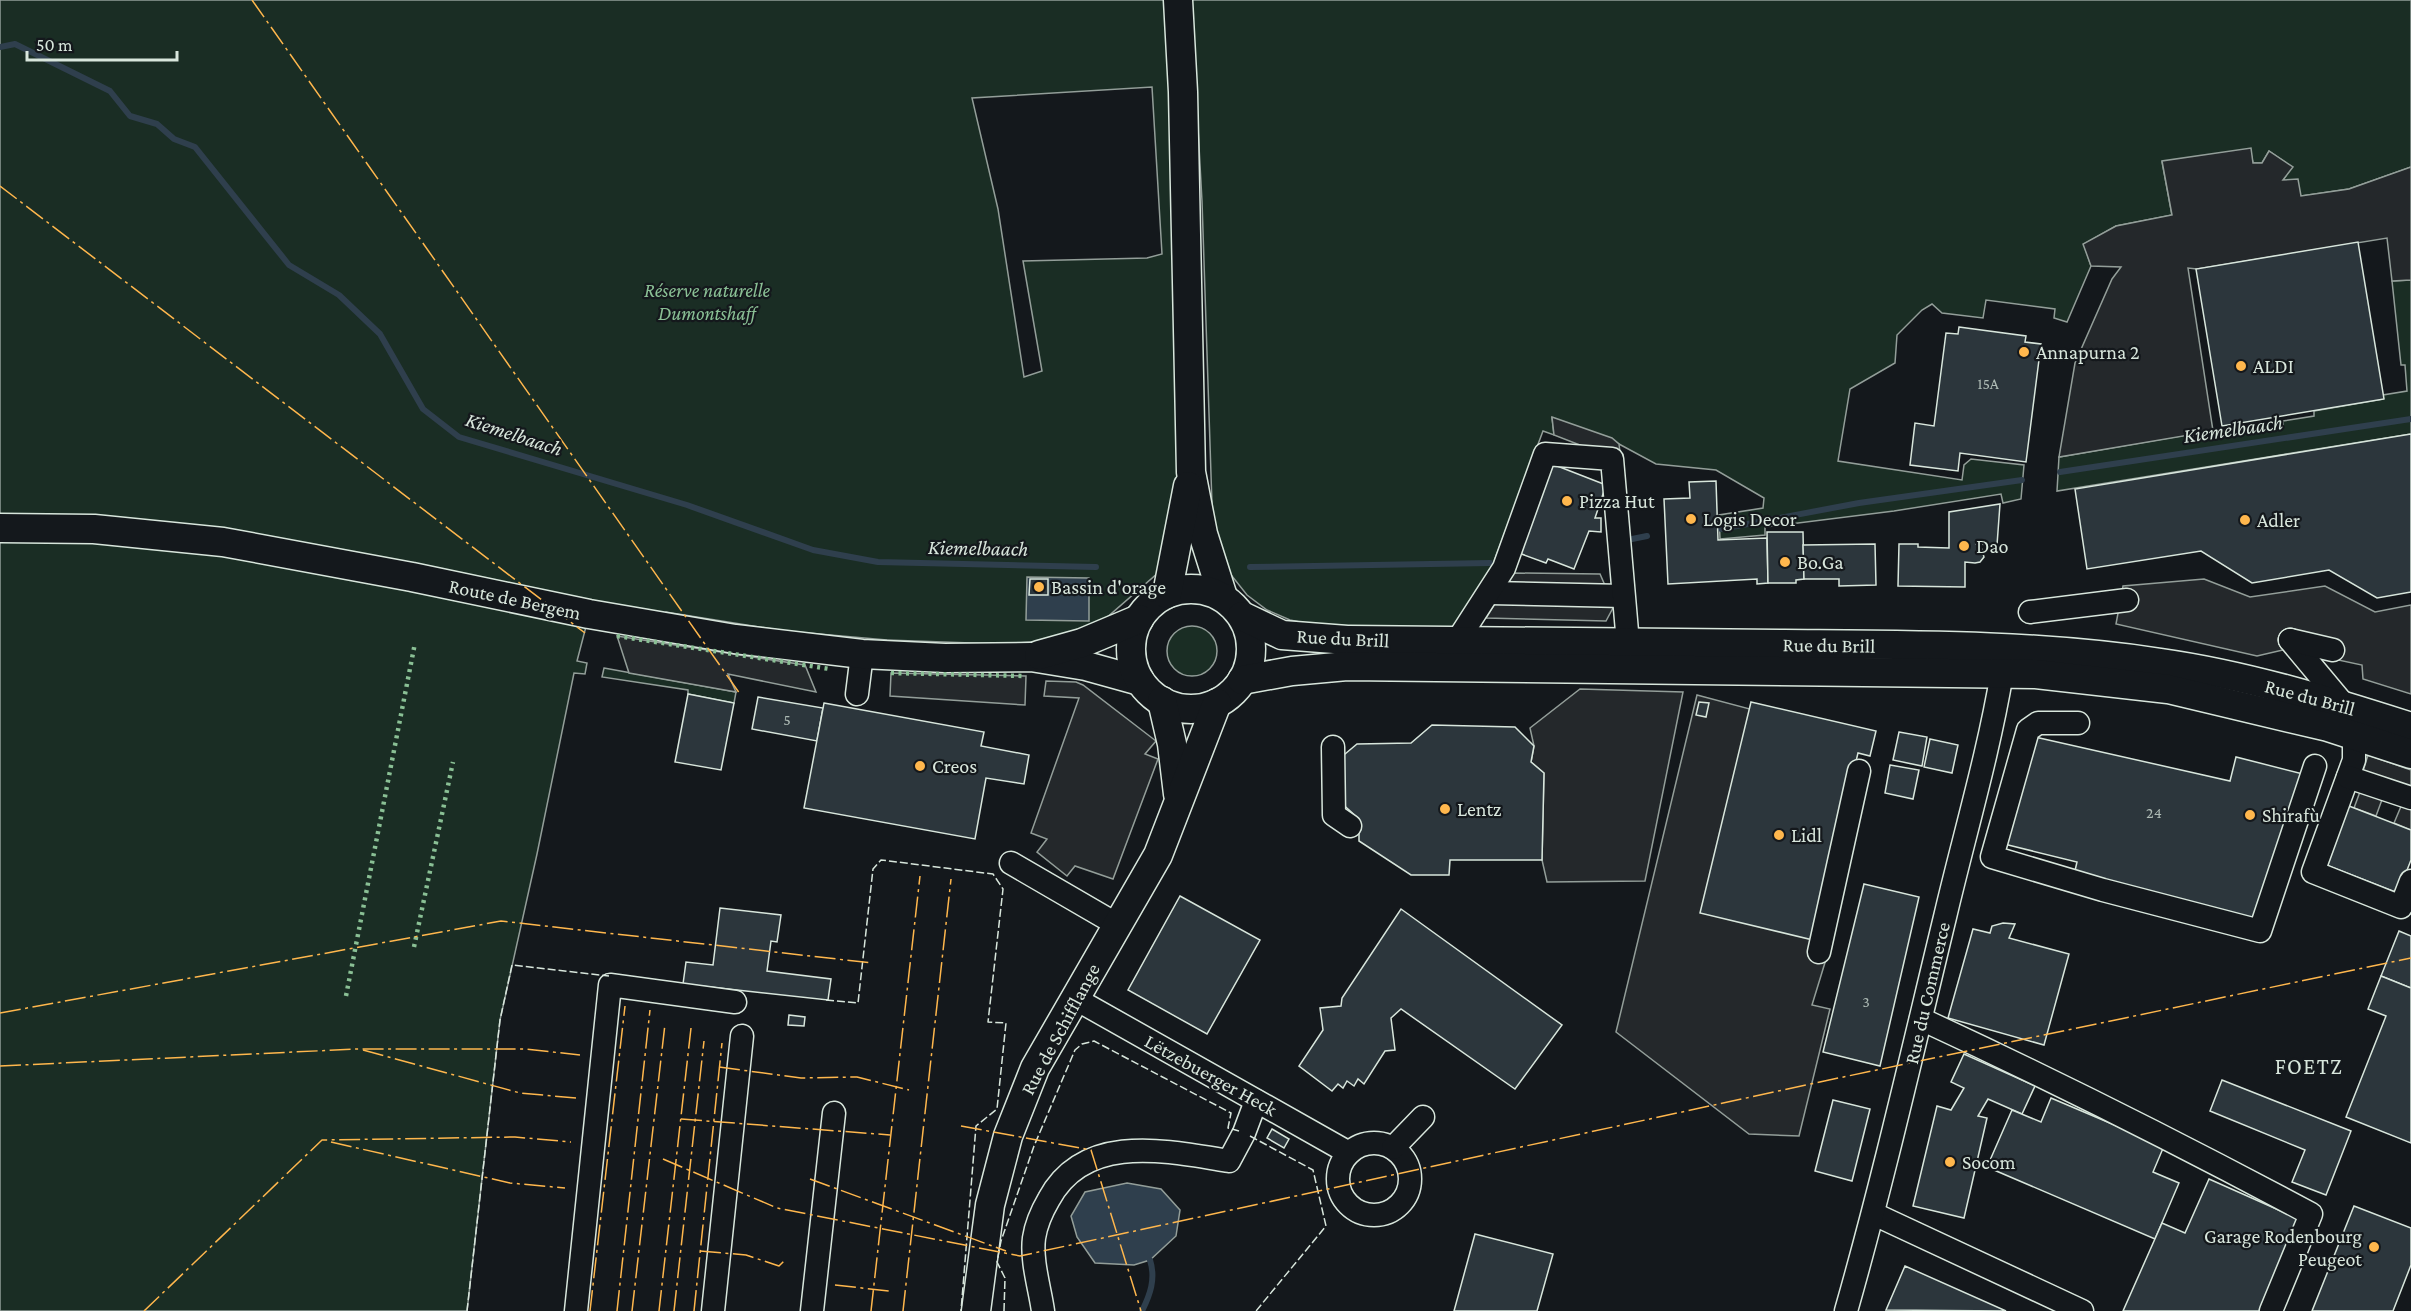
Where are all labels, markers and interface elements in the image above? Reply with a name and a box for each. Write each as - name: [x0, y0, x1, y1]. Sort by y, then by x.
- scale bar: [27, 24, 177, 62]
- text: 50 m: [36, 35, 73, 55]
- park label: Réserve naturelle Dumontshaff: [644, 279, 771, 325]
- place label: Annapurna 2: [2036, 341, 2140, 364]
- marker: Annapurna 2: [2017, 345, 2031, 359]
- place label: ALDI: [2253, 355, 2294, 377]
- marker: ALDI: [2234, 359, 2248, 373]
- house number: 15A: [1977, 375, 2000, 392]
- water label: Kiemelbaach: [463, 407, 565, 461]
- water label: Kiemelbaach: [2182, 410, 2284, 448]
- place label: Pizza Hut: [1579, 490, 1655, 512]
- marker: Pizza Hut: [1560, 494, 1574, 508]
- place label: Logis Decor: [1703, 508, 1797, 531]
- place label: Adler: [2257, 509, 2300, 531]
- marker: Logis Decor: [1684, 512, 1698, 526]
- marker: Adler: [2238, 513, 2252, 527]
- water label: Kiemelbaach: [928, 535, 1028, 561]
- place label: Dao: [1976, 535, 2009, 557]
- marker: Dao: [1957, 539, 1971, 553]
- place label: Bo.Ga: [1797, 551, 1844, 573]
- marker: Bo.Ga: [1778, 555, 1792, 569]
- street label: Route de Bergem: [447, 574, 583, 625]
- place label: Bassin d'orage: [1051, 576, 1166, 599]
- marker: Bassin d'orage: [1032, 580, 1046, 594]
- street label: Rue du Brill: [1296, 625, 1390, 651]
- street label: Rue du Brill: [1782, 633, 1876, 657]
- street label: Rue du Brill: [2262, 674, 2358, 720]
- house number: 5: [783, 711, 791, 728]
- place label: Creos: [932, 755, 977, 777]
- marker: Creos: [913, 759, 927, 773]
- place label: Lentz: [1457, 798, 1502, 820]
- marker: Lentz: [1438, 802, 1452, 816]
- house number: 24: [2146, 804, 2162, 821]
- place label: Shirafù: [2262, 804, 2320, 826]
- marker: Shirafù: [2243, 808, 2257, 822]
- place label: Lidl: [1791, 824, 1822, 846]
- marker: Lidl: [1772, 828, 1786, 842]
- street label: Rue du Commerce: [1900, 920, 1954, 1066]
- street label: Rue de Schifflange: [1016, 959, 1105, 1099]
- house number: 3: [1862, 993, 1870, 1010]
- street label: Lëtzebuerger Heck: [1141, 1030, 1281, 1122]
- district label: FOETZ: [2275, 1054, 2343, 1079]
- place label: Socom: [1962, 1151, 2015, 1173]
- marker: Socom: [1943, 1155, 1957, 1169]
- place label: Garage Rodenbourg Peugeot: [2204, 1225, 2362, 1271]
- marker: Garage Rodenbourg Peugeot: [2367, 1240, 2381, 1254]

